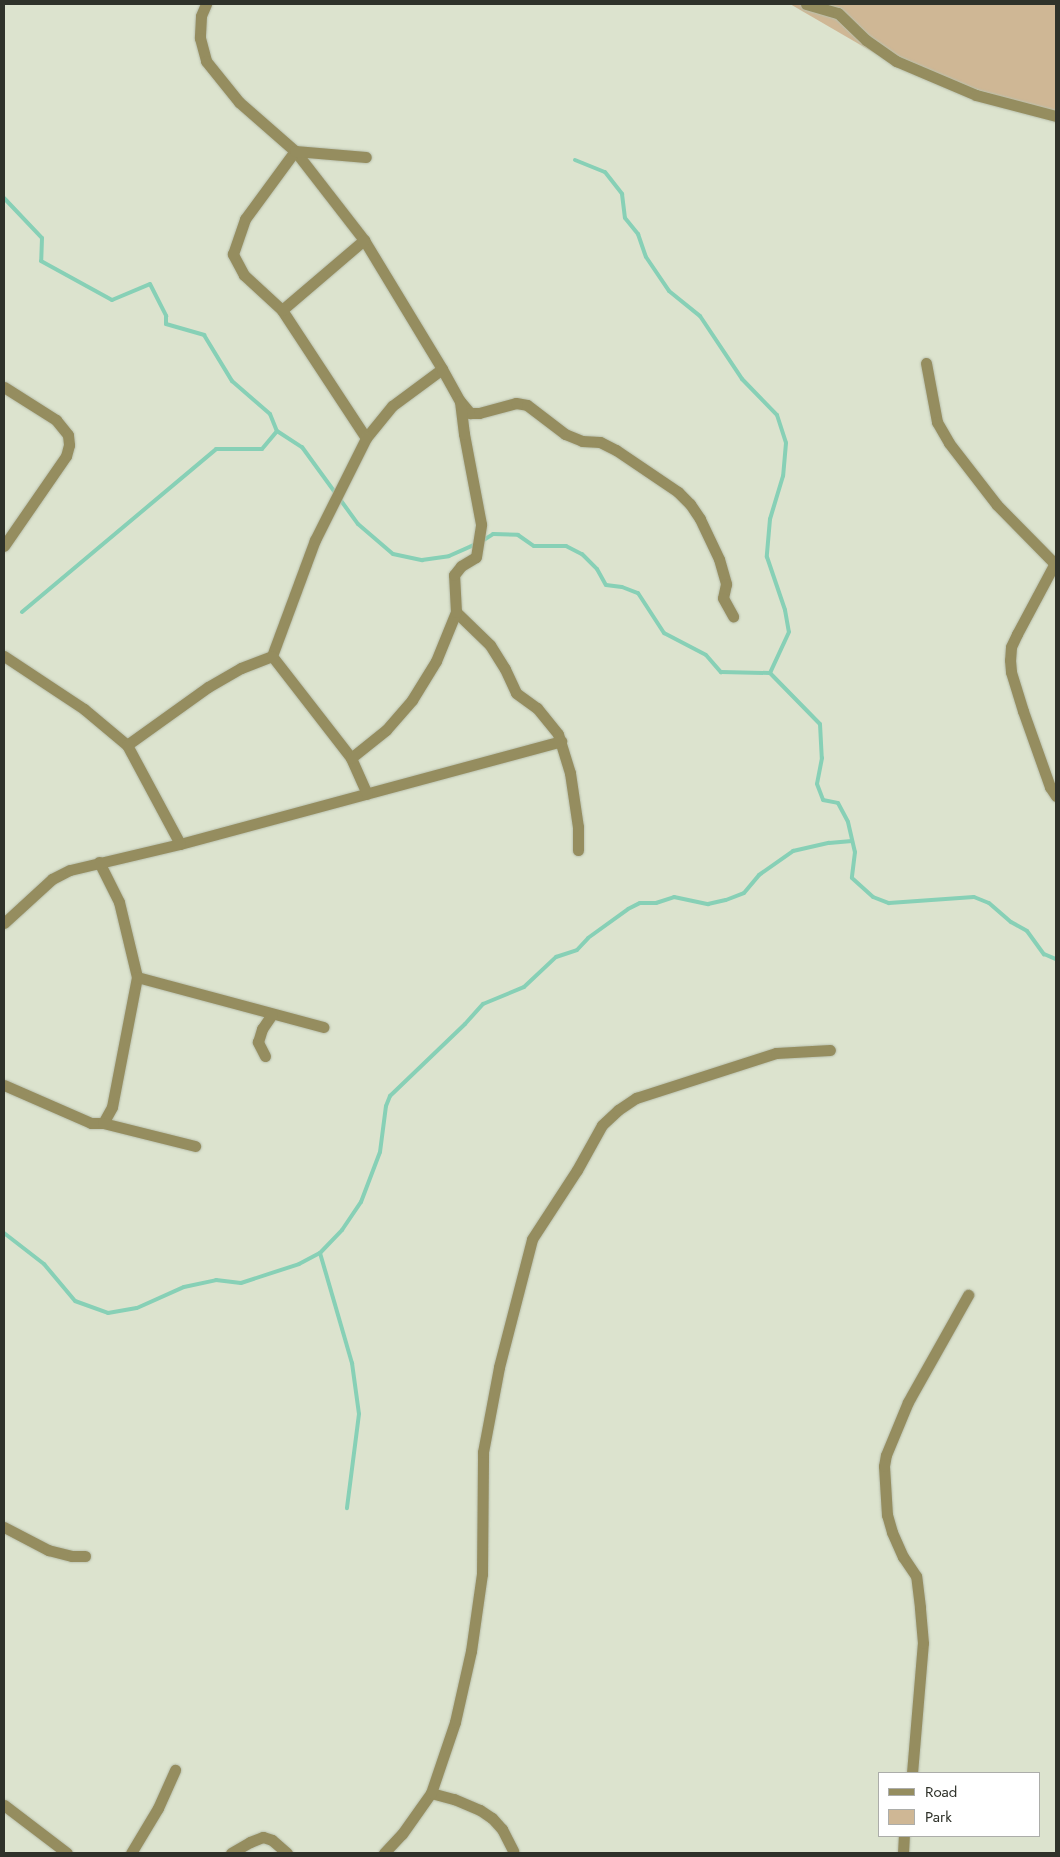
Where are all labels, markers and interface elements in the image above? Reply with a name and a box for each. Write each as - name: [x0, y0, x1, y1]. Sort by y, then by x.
- legend: [878, 1772, 1040, 1837]
- text: Road: [925, 1781, 957, 1803]
- text: Park: [925, 1806, 952, 1828]

